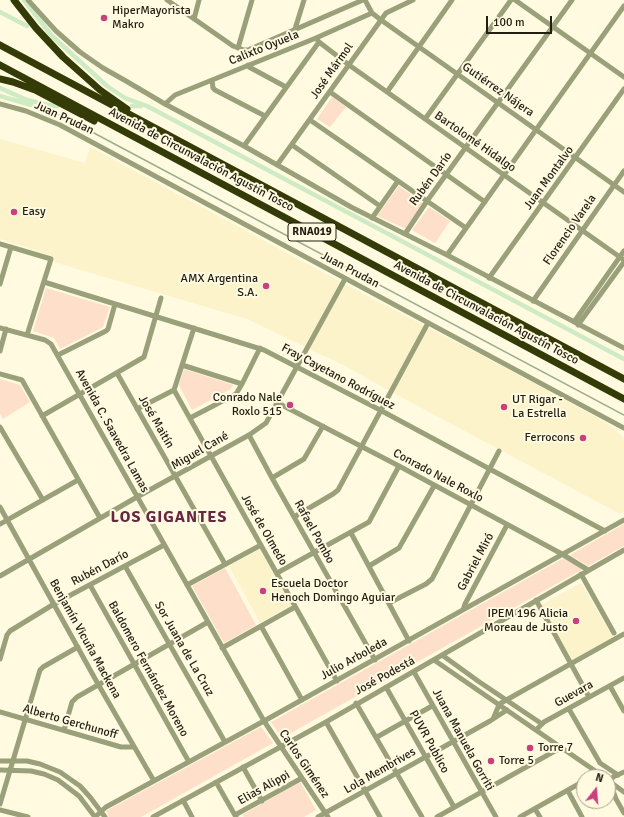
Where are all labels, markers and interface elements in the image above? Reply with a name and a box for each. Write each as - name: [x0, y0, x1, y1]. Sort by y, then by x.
- place label: HiperMayorista Makro: [112, 4, 191, 32]
- scale bar: [488, 8, 554, 34]
- marker: HiperMayorista Makro: [99, 13, 109, 23]
- text: 100 m: [493, 15, 525, 30]
- street label: Calixto Oyuela: [227, 27, 301, 69]
- street label: José Mármol: [307, 40, 357, 102]
- street label: Gutiérrez Nájera: [459, 60, 537, 120]
- street label: Juan Prudan: [32, 98, 96, 138]
- street label: Avenida de Circunvalación Agustín Tosco: [106, 105, 296, 215]
- street label: Bartolomé Hidalgo: [432, 109, 518, 175]
- street label: Juan Montalvo: [521, 143, 577, 213]
- street label: Rubén Darío: [407, 149, 455, 209]
- street label: Florencio Varela: [540, 192, 600, 268]
- place label: Easy: [22, 205, 46, 219]
- marker: Easy: [9, 207, 19, 217]
- road number: RNA019: [288, 223, 336, 241]
- street label: Juan Prudan: [318, 249, 382, 291]
- street label: Avenida de Circunvalación Agustín Tosco: [391, 258, 581, 368]
- place label: AMX Argentina S.A.: [181, 272, 258, 300]
- marker: AMX Argentina S.A.: [261, 281, 271, 291]
- street label: Fray Cayetano Rodríguez: [279, 341, 397, 413]
- street label: Avenida C. Saavedra Lamas: [72, 367, 152, 495]
- place label: Conrado Nale Roxlo 515: [213, 391, 282, 419]
- street label: José Maitín: [135, 393, 177, 451]
- place label: UT Rigar - La Estrella: [512, 393, 566, 421]
- marker: Conrado Nale Roxlo 515: [285, 400, 295, 410]
- marker: UT Rigar - La Estrella: [499, 402, 509, 412]
- street label: Miguel Cané: [169, 429, 231, 473]
- place label: Ferrocons: [525, 431, 575, 445]
- marker: Ferrocons: [578, 433, 588, 443]
- street label: Conrado Nale Roxlo: [390, 446, 486, 506]
- street label: José de Olmedo: [238, 492, 290, 568]
- street label: Rafael Pombo: [291, 498, 337, 566]
- district label: LOS GIGANTES: [111, 508, 227, 528]
- street label: Gabriel Miró: [455, 531, 497, 593]
- street label: Rubén Darío: [69, 547, 131, 589]
- street label: Benjamín Vicuña Mackena: [46, 577, 124, 701]
- place label: Escuela Doctor Henoch Domingo Aguiar: [271, 577, 395, 605]
- marker: Escuela Doctor Henoch Domingo Aguiar: [258, 586, 268, 596]
- street label: Baldomero Fernández Moreno: [105, 599, 191, 739]
- street label: Sor Juana de La Cruz: [151, 599, 217, 699]
- place label: IPEM 196 Alicia Moreau de Justo: [484, 607, 568, 635]
- marker: IPEM 196 Alicia Moreau de Justo: [571, 616, 581, 626]
- street label: Julio Arboleda: [318, 635, 390, 683]
- street label: José Podestá: [353, 654, 417, 698]
- street label: Guevara: [552, 678, 596, 710]
- street label: Juana Manuela Gorriti: [429, 687, 497, 793]
- street label: Alberto Gerchunoff: [21, 702, 119, 742]
- street label: PUVR Publico: [406, 708, 452, 776]
- street label: Carlos Giménez: [276, 727, 332, 801]
- place label: Torre 7: [538, 741, 573, 755]
- marker: Torre 7: [525, 743, 535, 753]
- street label: Lola Membrives: [342, 745, 418, 797]
- place label: Torre 5: [499, 754, 534, 768]
- marker: Torre 5: [486, 756, 496, 766]
- street label: Elias Alippi: [235, 768, 293, 808]
- north arrow: [576, 769, 616, 809]
- text: N: [594, 771, 605, 785]

